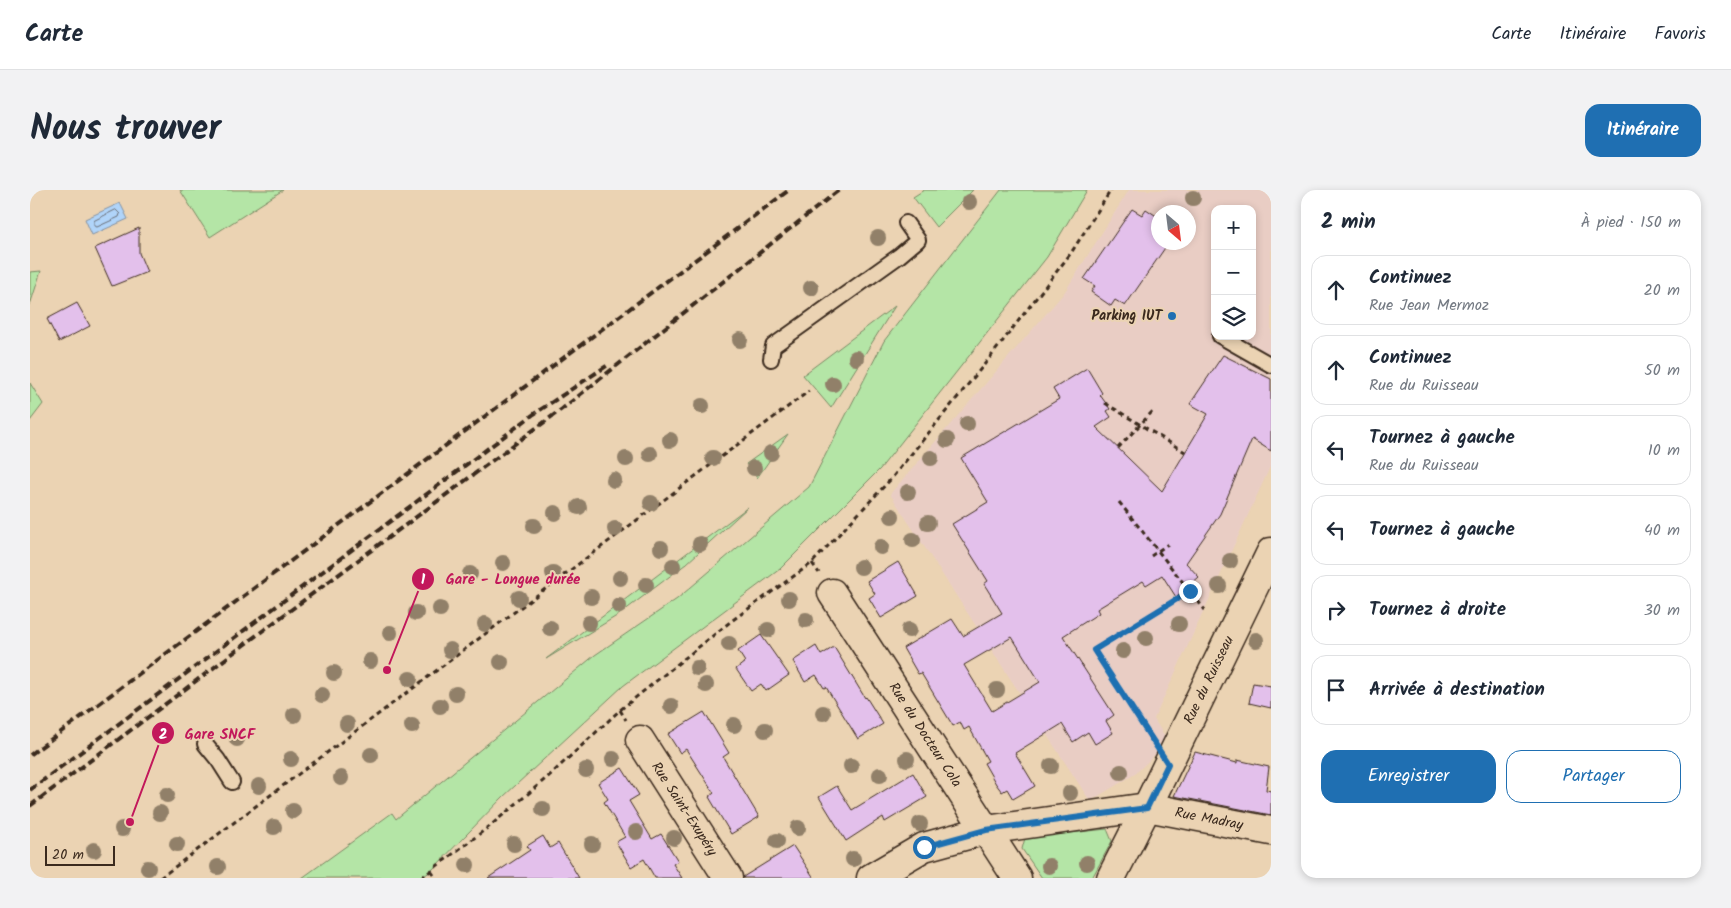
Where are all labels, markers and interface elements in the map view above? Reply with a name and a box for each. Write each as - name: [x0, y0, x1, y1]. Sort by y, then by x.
- text: Carte: [25, 15, 83, 54]
- text: Carte: [1491, 20, 1531, 49]
- text: Itinéraire: [1559, 20, 1626, 49]
- text: Favoris: [1654, 20, 1706, 49]
- text: Nous trouver: [30, 102, 221, 158]
- button: Itinéraire: [1585, 104, 1701, 157]
- north arrow: [1151, 205, 1196, 250]
- map controls: [1211, 205, 1256, 340]
- button: +: [1211, 205, 1256, 250]
- text: 2 min: [1321, 206, 1376, 239]
- text: À pied · 150 m: [1581, 210, 1681, 235]
- button: −: [1211, 250, 1256, 295]
- text: Continuez: [1369, 263, 1452, 293]
- icon: ahead: [1322, 276, 1350, 304]
- text: 20 m: [1644, 278, 1680, 303]
- text: Rue Jean Mermoz: [1369, 293, 1489, 318]
- button: layers: [1211, 295, 1256, 340]
- place label: Parking IUT: [1091, 305, 1163, 327]
- marker: Parking IUT: [1166, 310, 1178, 322]
- text: Continuez: [1369, 343, 1452, 373]
- icon: ahead: [1322, 356, 1350, 384]
- text: 50 m: [1644, 358, 1680, 383]
- text: Rue du Ruisseau: [1369, 373, 1479, 398]
- text: Tournez à gauche: [1369, 423, 1515, 453]
- icon: left: [1322, 436, 1350, 464]
- text: 10 m: [1648, 438, 1680, 463]
- text: Rue du Ruisseau: [1369, 453, 1479, 478]
- text: Tournez à gauche: [1369, 515, 1515, 545]
- icon: left: [1322, 516, 1350, 544]
- text: 40 m: [1644, 518, 1680, 543]
- callout: Gare - Longue durée: [411, 564, 590, 594]
- text: 1: [421, 568, 426, 592]
- text: Gare - Longue durée: [446, 568, 581, 592]
- route end: [1179, 580, 1202, 603]
- text: Tournez à droite: [1369, 595, 1506, 625]
- icon: right: [1322, 596, 1350, 624]
- text: 30 m: [1644, 598, 1680, 623]
- street label: Rue du Ruisseau: [1178, 632, 1240, 728]
- text: Arrivée à destination: [1369, 675, 1545, 705]
- icon: arrive: [1322, 676, 1350, 704]
- street label: Rue du Docteur Cola: [883, 678, 967, 792]
- callout: Gare SNCF: [150, 718, 265, 748]
- text: 2: [159, 723, 168, 747]
- text: Gare SNCF: [185, 723, 256, 747]
- button: Enregistrer: [1321, 750, 1496, 803]
- button: Partager: [1506, 750, 1681, 803]
- street label: Rue Saint-Exupéry: [645, 758, 723, 861]
- street label: Rue Madray: [1173, 802, 1245, 836]
- route start: [913, 836, 936, 859]
- scale bar: [45, 843, 115, 866]
- text: 20 m: [52, 844, 84, 866]

